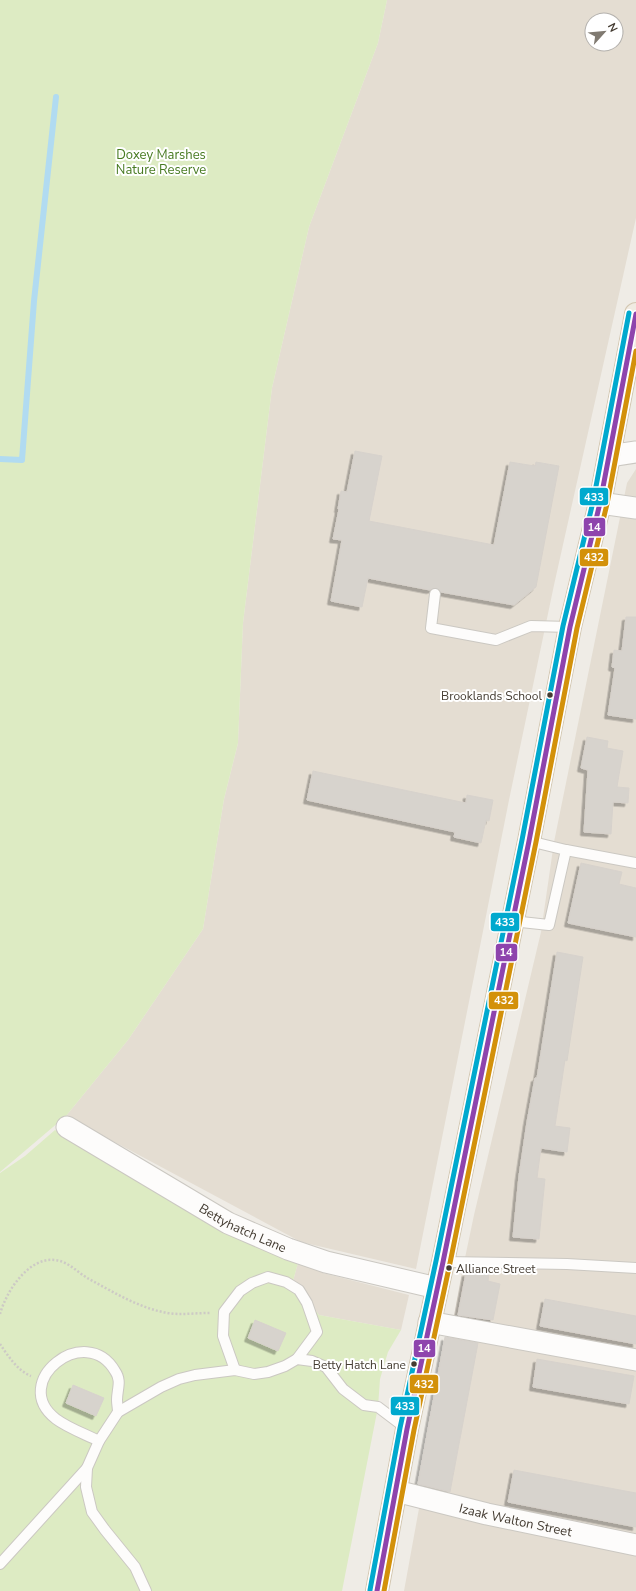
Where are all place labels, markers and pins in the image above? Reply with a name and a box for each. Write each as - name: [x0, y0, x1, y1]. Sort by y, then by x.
- place label: Brooklands School: [441, 688, 542, 704]
- marker: Brooklands School: [545, 690, 555, 700]
- place label: Alliance Street: [456, 1261, 536, 1277]
- marker: Alliance Street: [444, 1263, 454, 1273]
- place label: Betty Hatch Lane: [313, 1357, 406, 1373]
- marker: Betty Hatch Lane: [409, 1359, 419, 1369]

